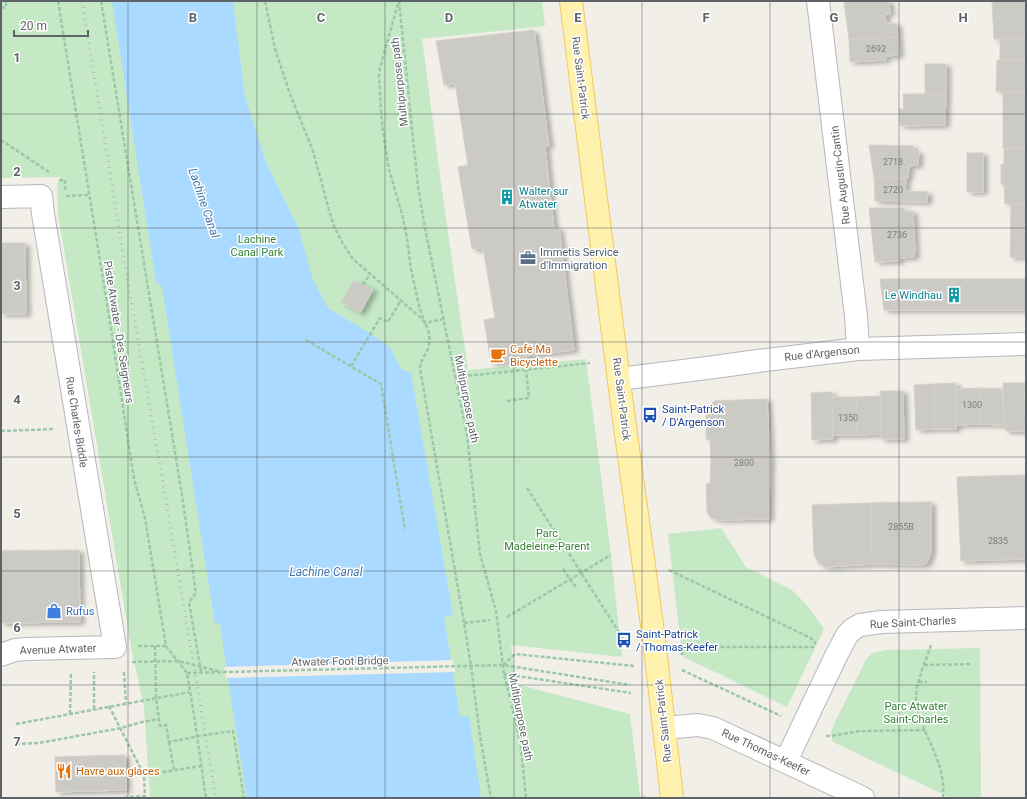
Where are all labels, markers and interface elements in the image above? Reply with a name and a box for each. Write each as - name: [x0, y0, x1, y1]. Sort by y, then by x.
- text: B: [189, 10, 197, 25]
- text: C: [317, 10, 326, 25]
- text: D: [445, 10, 453, 25]
- text: E: [574, 10, 582, 25]
- text: F: [702, 10, 710, 25]
- text: G: [830, 10, 839, 25]
- text: H: [958, 10, 968, 25]
- scale bar: [14, 12, 88, 38]
- text: 20 m: [20, 19, 47, 33]
- street label: Rue Saint-Patrick: [569, 36, 592, 121]
- street label: Multipurpose path: [388, 37, 411, 127]
- house number: 2692: [866, 44, 886, 54]
- text: 1: [13, 50, 21, 65]
- street label: Rue Augustin-Cantin: [828, 125, 853, 225]
- house number: 2718: [883, 157, 903, 167]
- text: 2: [13, 164, 21, 179]
- water label: Lachine Canal: [186, 166, 223, 240]
- place label: Walter sur Atwater: [519, 185, 569, 211]
- house number: 2720: [883, 185, 903, 195]
- building icon: Walter sur Atwater: [498, 188, 516, 206]
- house number: 2736: [887, 230, 907, 240]
- park label: Lachine Canal Park: [231, 233, 284, 259]
- place label: Immetis Service d'Immigration: [540, 246, 619, 272]
- office icon: Immetis Service d'Immigration: [519, 249, 537, 267]
- street label: Piste Atwater - Des Seigneurs: [101, 260, 136, 405]
- text: 3: [13, 278, 21, 293]
- building icon: Le Windhau: [945, 286, 963, 304]
- place label: Le Windhau: [885, 289, 942, 302]
- place label: Café Ma Bicyclette: [510, 343, 558, 369]
- street label: Rue d'Argenson: [784, 343, 860, 364]
- cafe icon: Café Ma Bicyclette: [489, 346, 507, 364]
- street label: Multipurpose path: [452, 354, 481, 444]
- street label: Rue Saint-Patrick: [610, 357, 633, 442]
- street label: Rue Charles-Biddle: [63, 376, 90, 469]
- text: 4: [13, 392, 21, 407]
- house number: 1300: [962, 400, 982, 410]
- place label: Saint-Patrick / D'Argenson: [662, 403, 725, 429]
- bus stop icon: Saint-Patrick / D'Argenson: [641, 406, 659, 424]
- house number: 1350: [838, 413, 858, 423]
- house number: 2800: [734, 458, 754, 468]
- text: 5: [13, 506, 21, 521]
- house number: 2855B: [888, 522, 914, 532]
- park label: Parc Madeleine-Parent: [504, 527, 590, 553]
- house number: 2835: [988, 536, 1008, 546]
- water label: Lachine Canal: [290, 565, 363, 579]
- shop icon: Rufus: [45, 602, 63, 620]
- place label: Rufus: [66, 605, 95, 618]
- street label: Rue Saint-Charles: [870, 614, 957, 631]
- text: 6: [13, 620, 21, 635]
- place label: Saint-Patrick / Thomas-Keefer: [636, 628, 718, 654]
- bus stop icon: Saint-Patrick / Thomas-Keefer: [615, 631, 633, 649]
- street label: Avenue Atwater: [19, 642, 97, 657]
- street label: Atwater Foot Bridge: [291, 654, 389, 669]
- street label: Multipurpose path: [506, 672, 535, 762]
- street label: Rue Saint-Patrick: [653, 678, 674, 763]
- park label: Parc Atwater Saint-Charles: [883, 700, 949, 726]
- street label: Rue Thomas-Keefer: [719, 726, 812, 779]
- text: 7: [13, 734, 21, 749]
- restaurant icon: Havre aux glaces: [55, 762, 73, 780]
- place label: Havre aux glaces: [76, 765, 160, 778]

